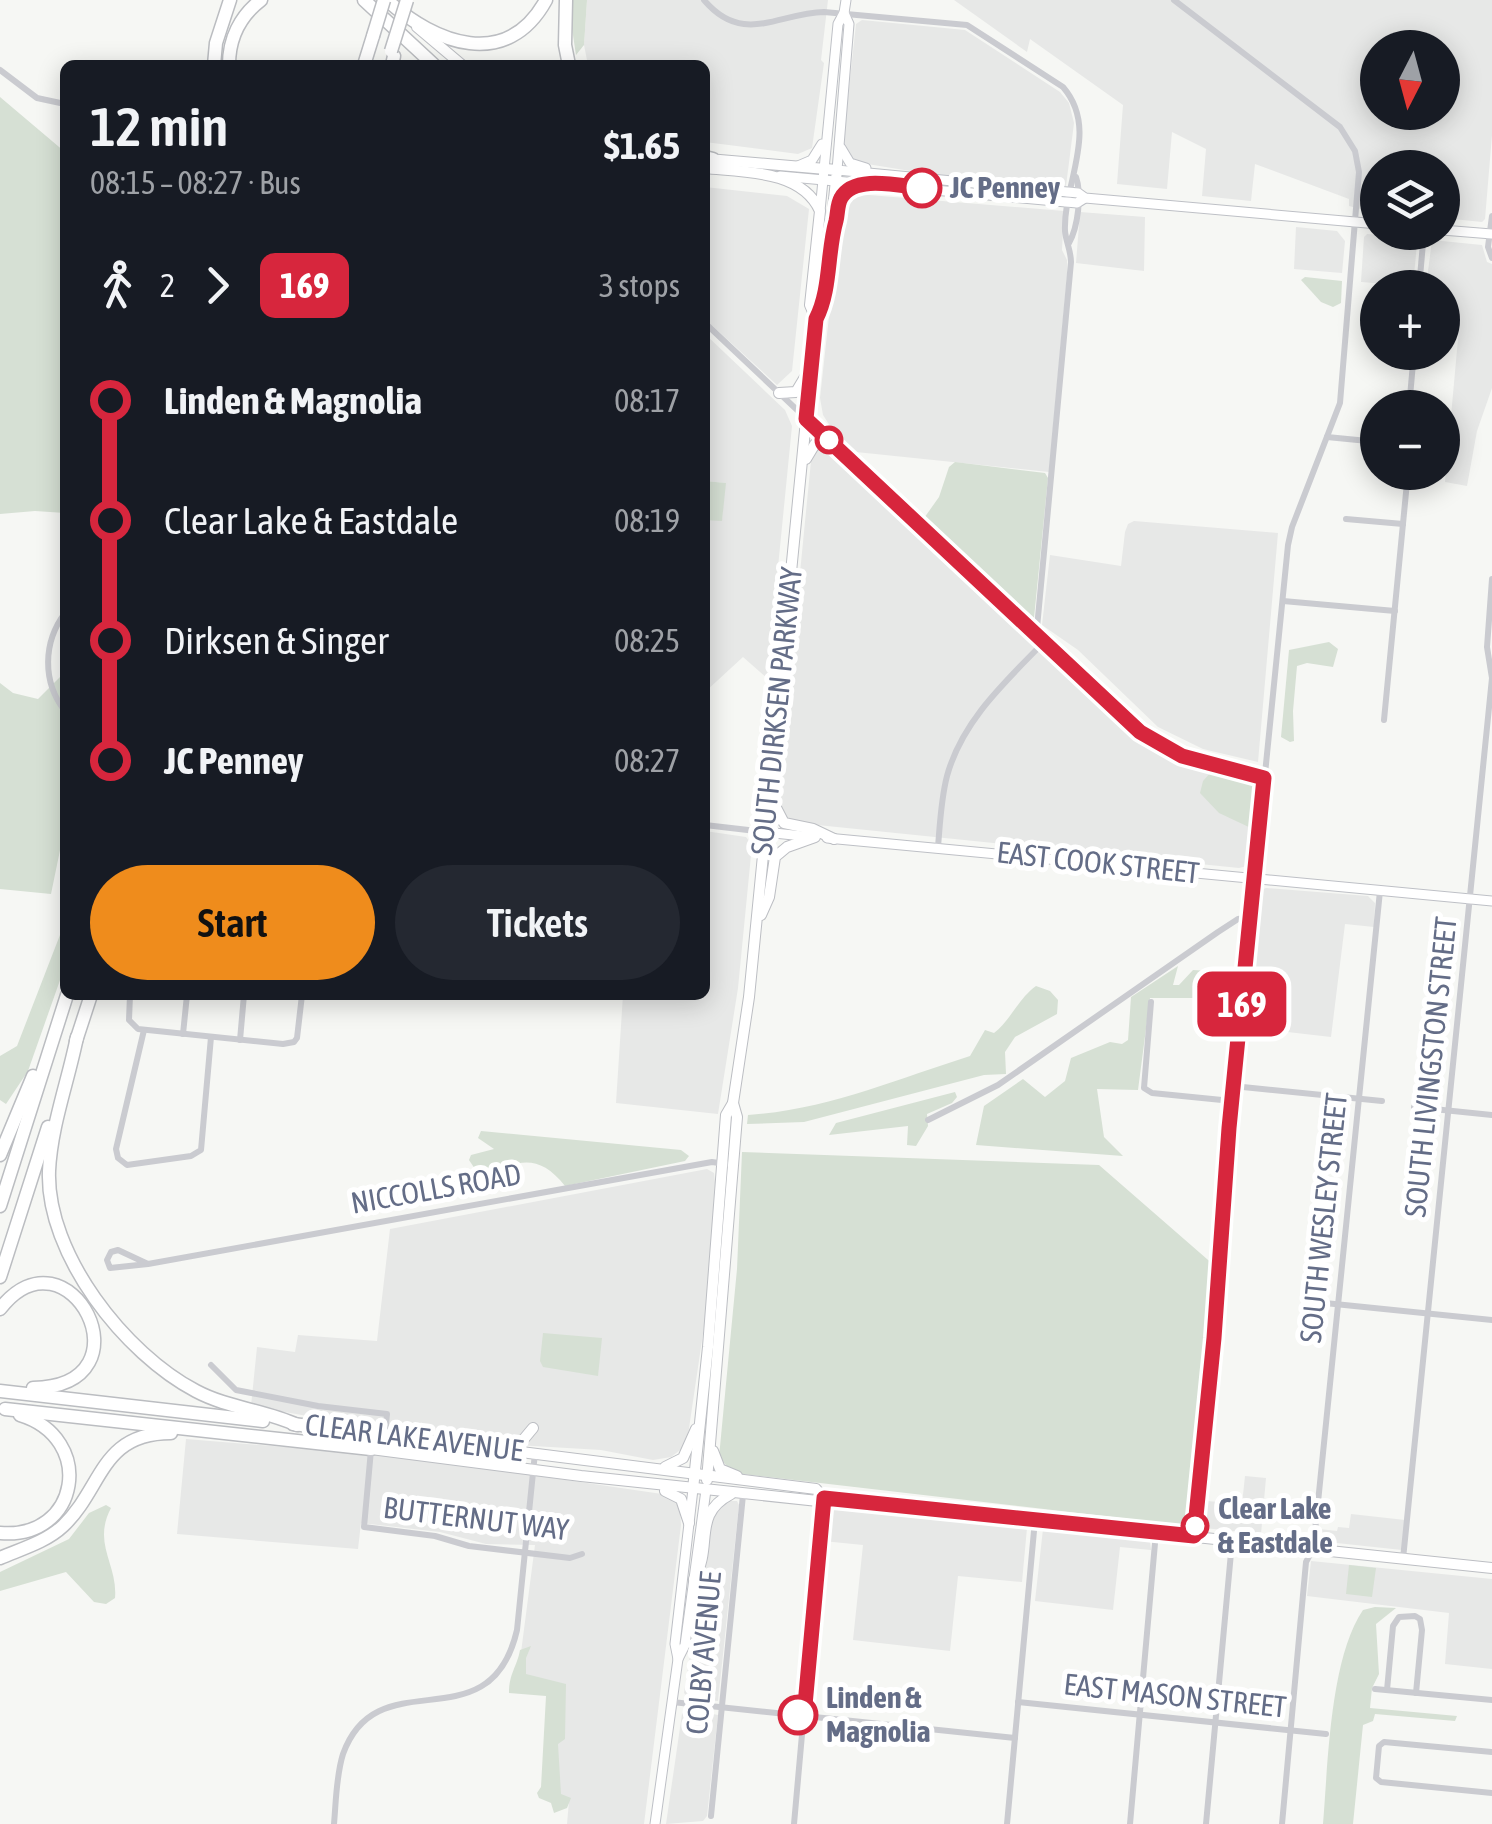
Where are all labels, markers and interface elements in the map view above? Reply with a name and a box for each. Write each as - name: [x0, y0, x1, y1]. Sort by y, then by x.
- north arrow: [1360, 30, 1460, 130]
- map controls: [1360, 30, 1460, 490]
- text: 12 min: [90, 95, 228, 158]
- text: $1.65: [604, 124, 680, 167]
- button: layers: [1360, 150, 1460, 250]
- text: 08:15 – 08:27 · Bus: [90, 164, 301, 201]
- marker: JC Penney: [903, 169, 941, 207]
- place label: JC Penney: [949, 170, 1061, 204]
- icon: walk: [90, 258, 145, 313]
- icon: forward: [190, 258, 245, 313]
- text: 169: [280, 265, 329, 305]
- text: 2: [160, 267, 175, 304]
- text: 3 stops: [599, 267, 680, 304]
- button: +: [1360, 270, 1460, 370]
- text: Linden & Magnolia: [164, 379, 422, 422]
- text: 08:17: [614, 382, 680, 419]
- button: −: [1360, 390, 1460, 490]
- unlabelled marker: [816, 427, 842, 453]
- text: Clear Lake & Eastdale: [164, 499, 458, 542]
- text: 08:19: [614, 502, 680, 539]
- street label: SOUTH DIRKSEN PARKWAY: [744, 565, 808, 857]
- text: Dirksen & Singer: [164, 619, 388, 662]
- text: 08:25: [614, 622, 680, 659]
- text: JC Penney: [164, 739, 303, 782]
- text: 08:27: [614, 742, 680, 779]
- street label: EAST COOK STREET: [995, 834, 1201, 890]
- button: Start: [90, 865, 375, 980]
- button: Tickets: [395, 865, 680, 980]
- street label: SOUTH LIVINGSTON STREET: [1397, 915, 1463, 1219]
- line badge: 169: [1184, 972, 1300, 1036]
- text: 169: [1217, 984, 1267, 1024]
- street label: SOUTH WESLEY STREET: [1293, 1091, 1353, 1344]
- street label: NICCOLLS ROAD: [348, 1156, 524, 1220]
- street label: CLEAR LAKE AVENUE: [303, 1407, 525, 1467]
- street label: BUTTERNUT WAY: [382, 1490, 571, 1546]
- place label: Clear Lake & Eastdale: [1218, 1491, 1333, 1559]
- marker: Clear Lake & Eastdale: [1182, 1513, 1208, 1539]
- street label: COLBY AVENUE: [679, 1570, 727, 1736]
- street label: EAST MASON STREET: [1062, 1666, 1288, 1724]
- place label: Linden & Magnolia: [826, 1680, 930, 1748]
- marker: Linden & Magnolia: [779, 1696, 817, 1734]

